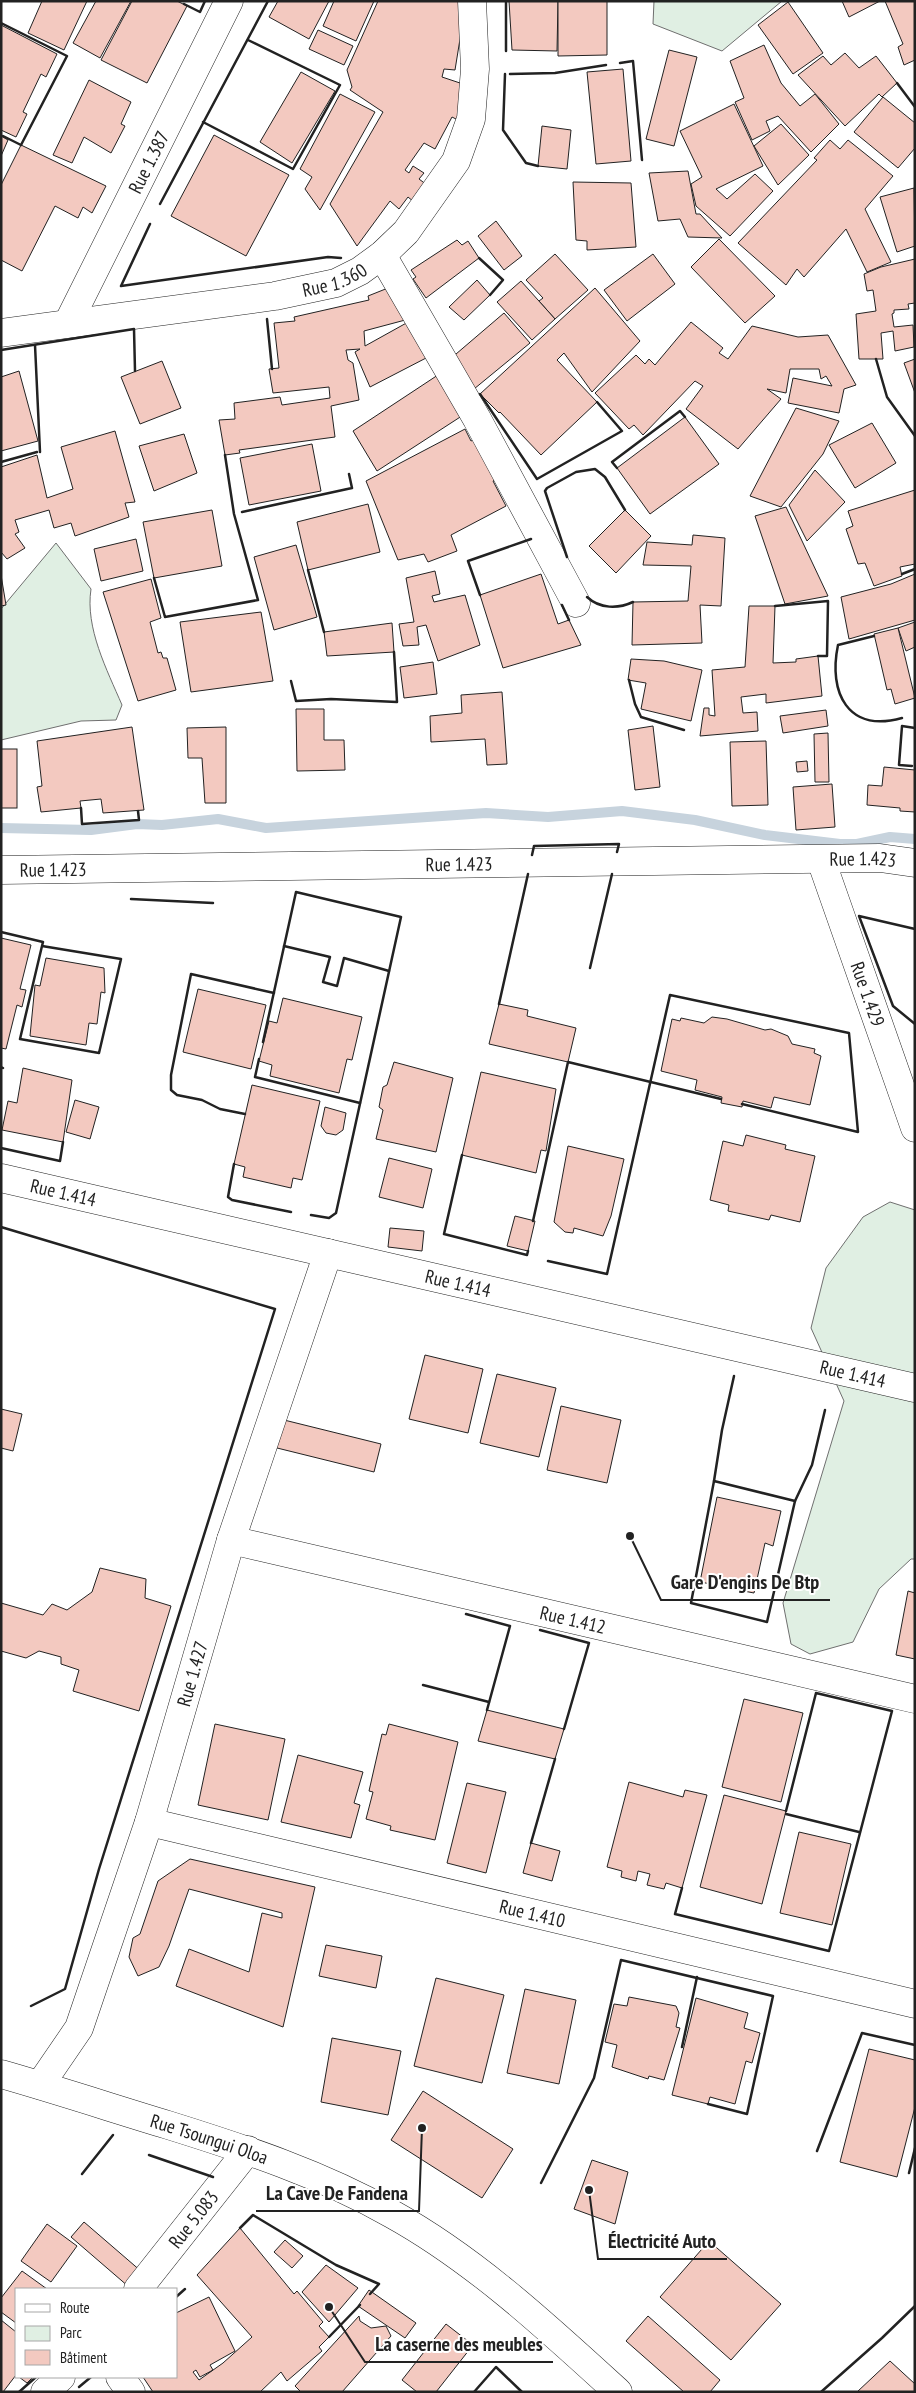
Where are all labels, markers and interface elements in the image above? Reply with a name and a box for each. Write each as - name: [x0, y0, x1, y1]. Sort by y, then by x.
- street label: Rue 1.387: [123, 127, 174, 197]
- street label: Rue 1.360: [300, 258, 372, 302]
- street label: Rue 1.423: [829, 846, 898, 872]
- street label: Rue 1.423: [425, 851, 493, 876]
- street label: Rue 1.423: [19, 857, 87, 882]
- street label: Rue 1.429: [846, 958, 890, 1030]
- street label: Rue 1.414: [28, 1173, 99, 1212]
- street label: Rue 1.414: [423, 1264, 494, 1302]
- street label: Rue 1.414: [818, 1355, 889, 1393]
- callout: Gare D'engins De Btp: [661, 1565, 830, 1600]
- text: Gare D'engins De Btp: [671, 1569, 819, 1595]
- street label: Rue 1.412: [538, 1600, 608, 1639]
- street label: Rue 1.427: [171, 1638, 213, 1709]
- street label: Rue 1.410: [497, 1894, 568, 1932]
- street label: Rue Tsoungui Oloa: [147, 2108, 271, 2169]
- callout: La Cave De Fandena: [256, 2176, 419, 2211]
- text: La Cave De Fandena: [266, 2180, 408, 2206]
- street label: Rue 5.083: [163, 2186, 223, 2253]
- callout: Électricité Auto: [598, 2224, 727, 2259]
- text: Électricité Auto: [608, 2228, 716, 2254]
- legend: [15, 2288, 178, 2378]
- text: Route: [60, 2298, 90, 2317]
- text: Parc: [60, 2323, 82, 2342]
- callout: La caserne des meubles: [365, 2327, 553, 2362]
- text: La caserne des meubles: [375, 2331, 543, 2357]
- text: Bâtiment: [60, 2348, 107, 2367]

